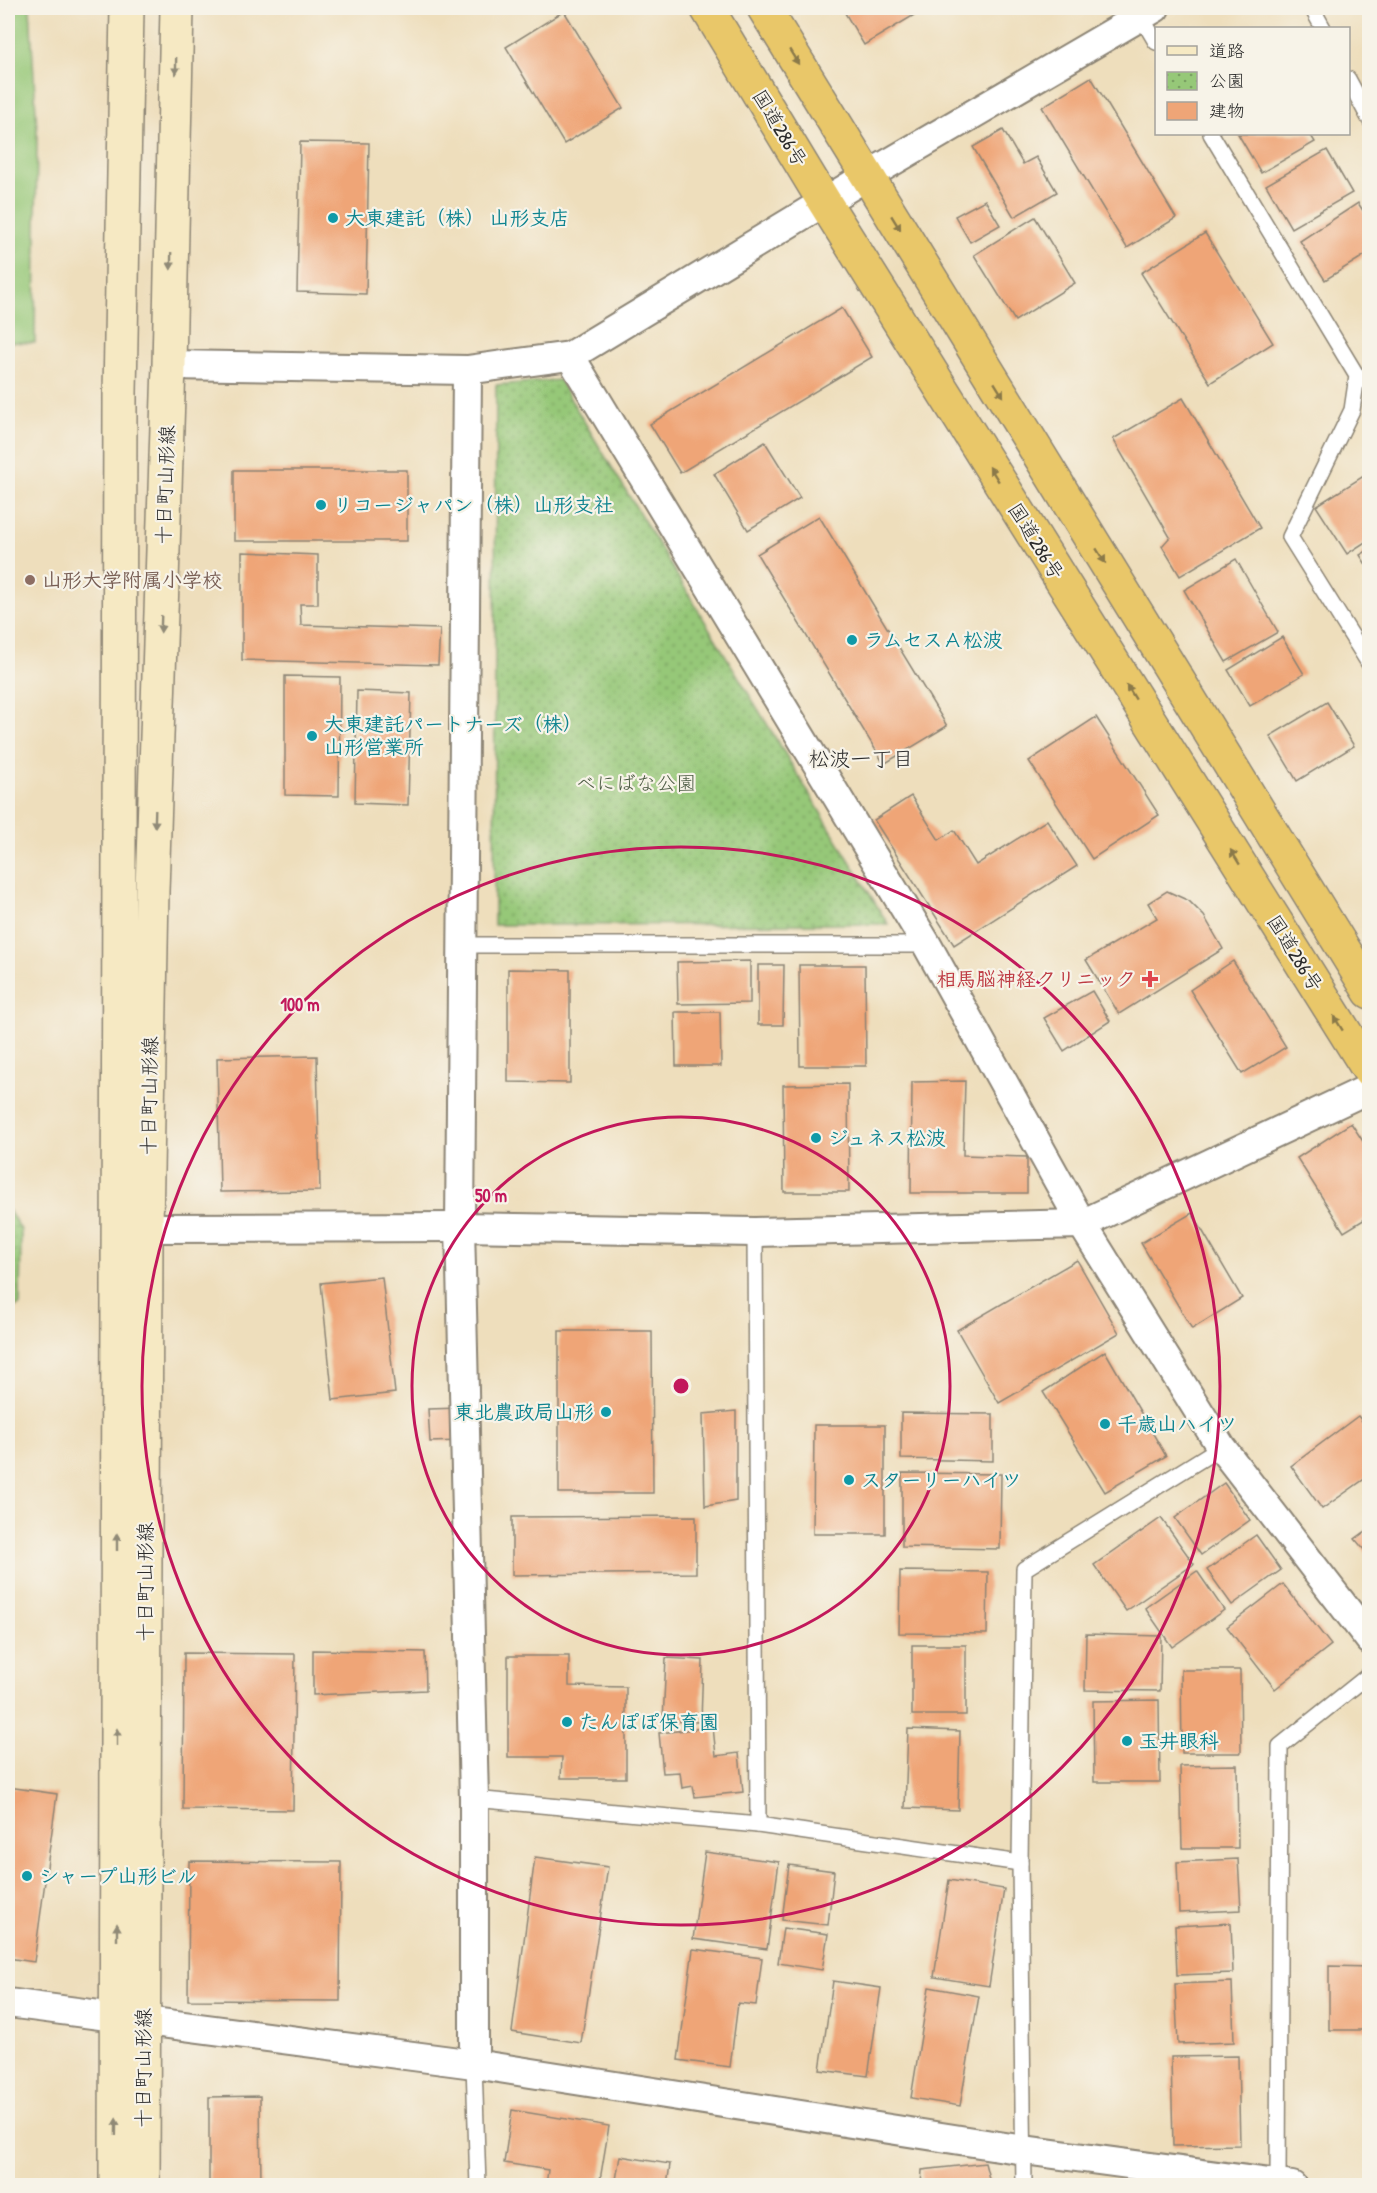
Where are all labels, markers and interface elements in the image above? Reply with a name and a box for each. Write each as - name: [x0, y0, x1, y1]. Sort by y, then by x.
- legend: [1155, 27, 1350, 135]
- text: 道路: [1209, 38, 1245, 63]
- one-way arrow: [789, 49, 800, 65]
- one-way arrow: [171, 56, 180, 75]
- text: 公園: [1209, 68, 1245, 93]
- street label: 国道286号: [747, 84, 814, 172]
- text: 建物: [1209, 98, 1245, 123]
- place label: 大東建託（株） 山形支店: [345, 204, 570, 231]
- marker: 大東建託（株） 山形支店: [326, 211, 340, 225]
- one-way arrow: [891, 215, 902, 232]
- one-way arrow: [166, 251, 176, 270]
- one-way arrow: [993, 381, 1004, 398]
- street label: 十日町山形線: [149, 425, 180, 545]
- one-way arrow: [989, 466, 1000, 482]
- place label: リコージャパン（株）山形支社: [333, 491, 613, 518]
- street label: 国道286号: [1002, 497, 1071, 584]
- marker: リコージャパン（株）山形支社: [314, 498, 328, 512]
- one-way arrow: [1095, 548, 1106, 564]
- place label: 山形大学附属小学校: [42, 566, 222, 593]
- marker: 山形大学附属小学校: [23, 573, 37, 587]
- one-way arrow: [156, 614, 165, 633]
- place label: ラムセスＡ松波: [864, 626, 1003, 653]
- marker: ラムセスＡ松波: [845, 633, 859, 647]
- one-way arrow: [1126, 684, 1137, 700]
- place label: 大東建託パートナーズ（株） 山形営業所: [324, 710, 582, 760]
- marker: 大東建託パートナーズ（株） 山形営業所: [305, 729, 319, 743]
- district label: 松波一丁目: [809, 744, 914, 773]
- park label: べにばな公園: [576, 769, 696, 796]
- one-way arrow: [150, 809, 159, 828]
- one-way arrow: [1229, 849, 1240, 866]
- street label: 国道286号: [1261, 909, 1330, 996]
- place label: 相馬脳神経クリニック: [936, 965, 1136, 992]
- marker: 相馬脳神経クリニック: [1141, 970, 1159, 988]
- text: 100 m: [280, 992, 320, 1017]
- one-way arrow: [1333, 1015, 1344, 1031]
- street label: 十日町山形線: [134, 1036, 163, 1156]
- place label: ジュネス松波: [828, 1124, 946, 1151]
- marker: ジュネス松波: [809, 1131, 823, 1145]
- text: 50 m: [475, 1183, 507, 1208]
- centre of rings: [671, 1376, 691, 1396]
- place label: 東北農政局山形: [454, 1398, 594, 1425]
- marker: 東北農政局山形: [599, 1405, 613, 1419]
- place label: 千歳山ハイツ: [1117, 1410, 1237, 1437]
- marker: 千歳山ハイツ: [1098, 1417, 1112, 1431]
- place label: スターリーハイツ: [861, 1466, 1021, 1493]
- marker: スターリーハイツ: [842, 1473, 856, 1487]
- street label: 十日町山形線: [131, 1522, 158, 1642]
- one-way arrow: [112, 1533, 122, 1552]
- place label: たんぽぽ保育園: [579, 1708, 719, 1735]
- marker: たんぽぽ保育園: [560, 1715, 574, 1729]
- place label: 玉井眼科: [1139, 1727, 1219, 1754]
- one-way arrow: [112, 1728, 122, 1747]
- marker: 玉井眼科: [1120, 1734, 1134, 1748]
- place label: シャープ山形ビル: [39, 1862, 197, 1889]
- marker: シャープ山形ビル: [20, 1869, 34, 1883]
- one-way arrow: [112, 1923, 122, 1942]
- street label: 十日町山形線: [129, 2008, 156, 2128]
- one-way arrow: [111, 2118, 121, 2137]

